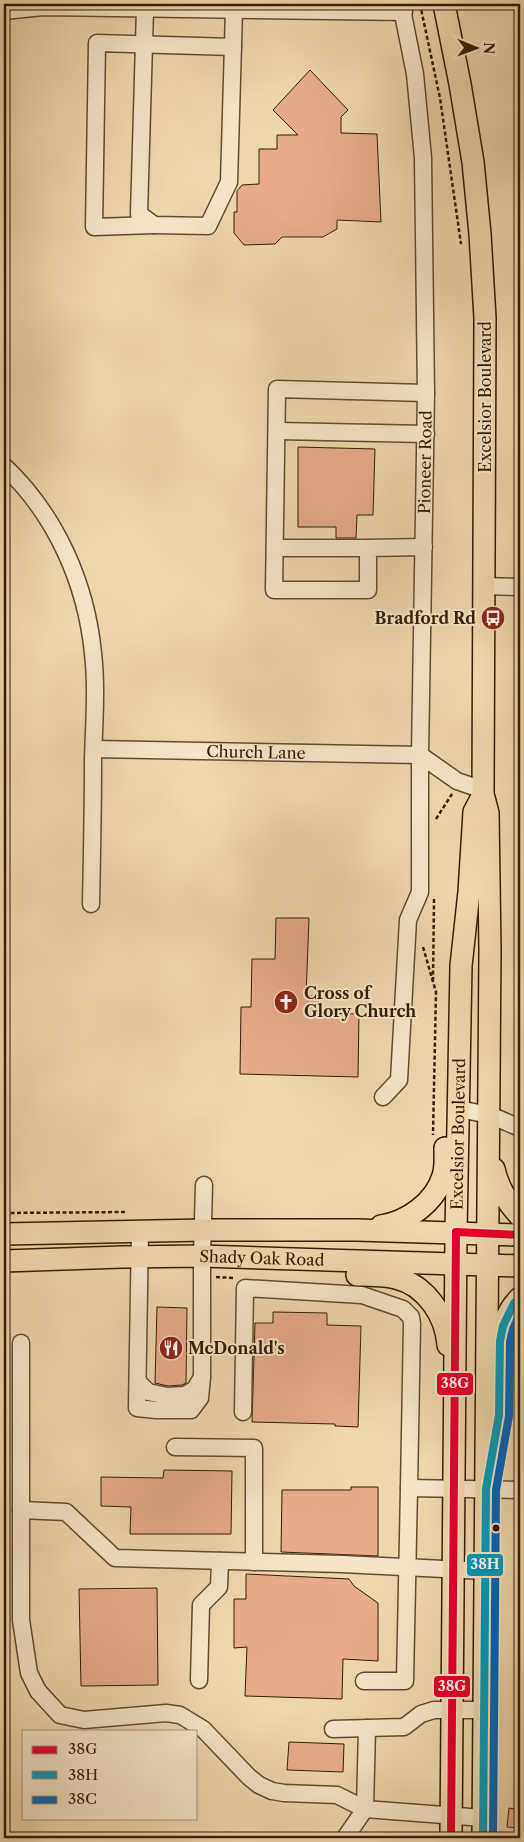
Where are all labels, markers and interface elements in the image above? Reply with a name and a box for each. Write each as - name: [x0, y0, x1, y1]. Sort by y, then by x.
- north arrow: [452, 22, 502, 72]
- text: N: [480, 42, 498, 54]
- street label: Excelsior Boulevard: [475, 321, 495, 473]
- street label: Pioneer Road: [414, 410, 436, 514]
- bus stop icon: Bradford Rd: [480, 605, 506, 631]
- place label: Bradford Rd: [375, 608, 476, 628]
- street label: Church Lane: [206, 741, 306, 763]
- place label: Cross of Glory Church: [304, 983, 416, 1021]
- church icon: Cross of Glory Church: [273, 989, 299, 1015]
- street label: Excelsior Boulevard: [446, 1058, 469, 1210]
- street label: Shady Oak Road: [199, 1246, 325, 1270]
- restaurant icon: McDonald's: [158, 1335, 184, 1361]
- place label: McDonald's: [188, 1338, 285, 1358]
- line badge: 38G: [436, 1372, 474, 1396]
- text: 38G: [441, 1374, 469, 1392]
- unlabelled marker: [491, 1523, 501, 1533]
- line badge: 38H: [466, 1553, 504, 1577]
- text: 38H: [470, 1555, 500, 1573]
- line badge: 38G: [433, 1675, 471, 1698]
- text: 38G: [438, 1677, 466, 1695]
- legend: [22, 1730, 198, 1820]
- text: 38G: [68, 1739, 97, 1758]
- text: 38H: [68, 1765, 98, 1784]
- text: 38C: [68, 1789, 97, 1808]

